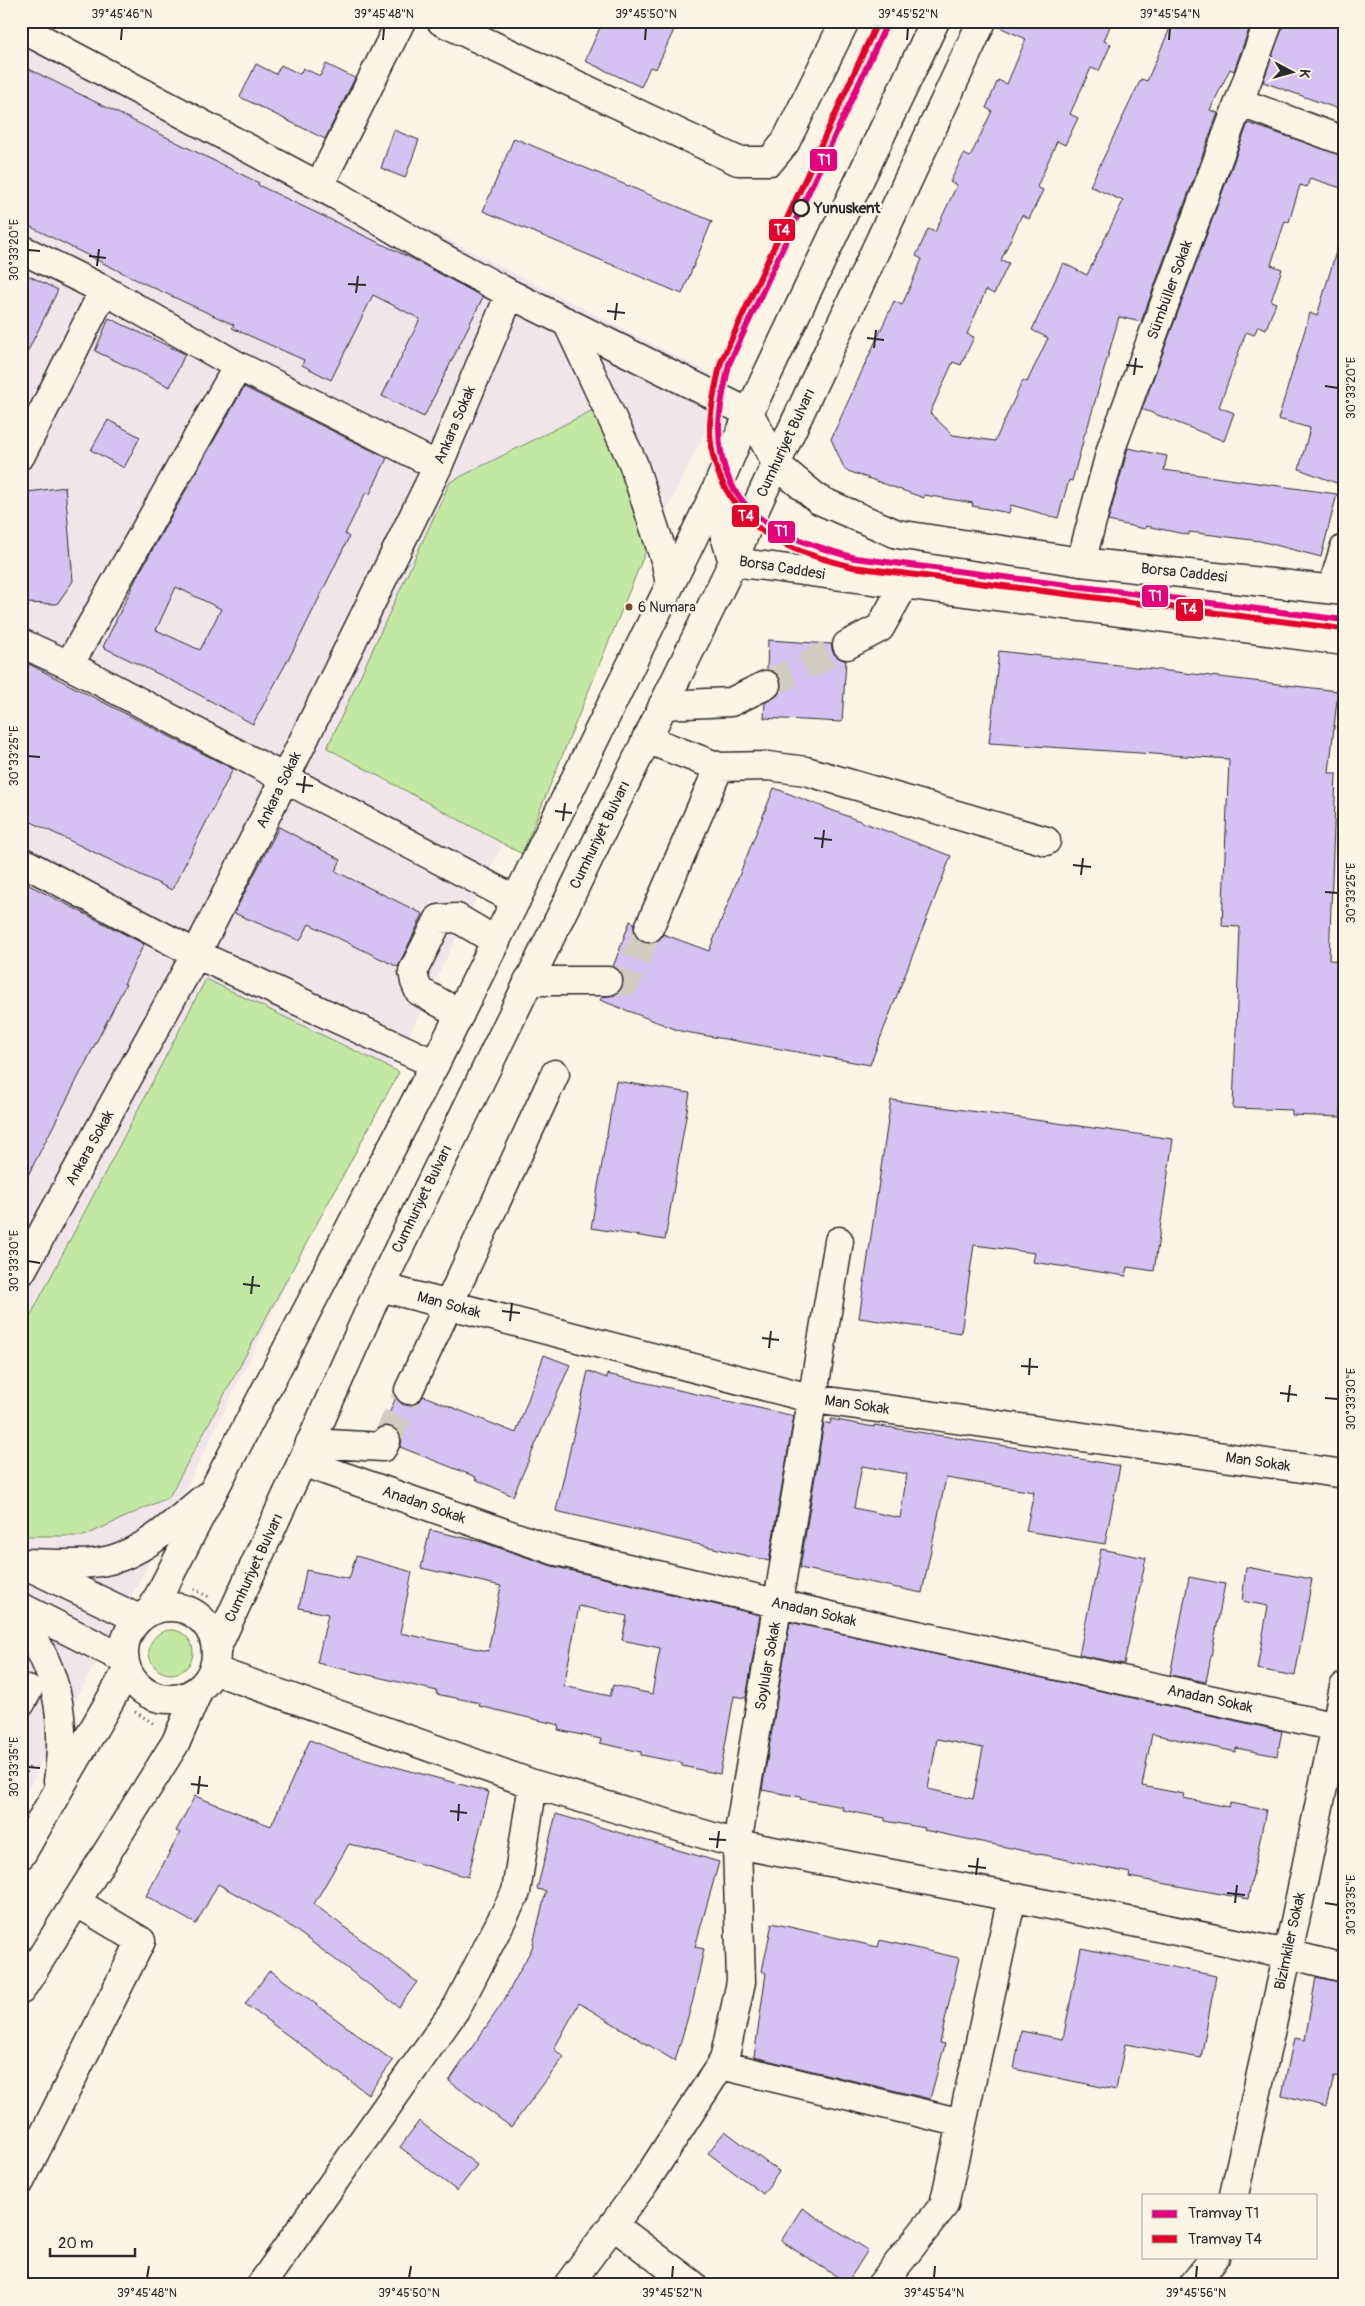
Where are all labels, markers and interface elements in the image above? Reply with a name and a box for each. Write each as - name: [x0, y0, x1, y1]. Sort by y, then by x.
- text: 39°45'46"N: [92, 7, 152, 22]
- text: 39°45'48"N: [354, 7, 414, 22]
- text: 39°45'50"N: [615, 7, 677, 22]
- text: 39°45'52"N: [878, 7, 938, 22]
- text: 39°45'54"N: [1140, 7, 1200, 22]
- north arrow: [1268, 48, 1318, 98]
- text: K: [1295, 68, 1313, 79]
- line badge: T1: [809, 148, 838, 172]
- text: T1: [816, 152, 831, 169]
- marker: Yunuskent: [792, 199, 810, 217]
- place label: Yunuskent: [813, 199, 881, 218]
- line badge: T4: [768, 218, 796, 242]
- text: 30°33'20"E: [7, 219, 22, 281]
- text: T4: [773, 222, 791, 239]
- street label: Sümbüller Sokak: [1143, 237, 1197, 342]
- text: 30°33'20"E: [1344, 357, 1359, 419]
- street label: Ankara Sokak: [430, 382, 480, 467]
- street label: Cumhuriyet Bulvarı: [752, 386, 820, 500]
- line badge: T4: [731, 504, 760, 528]
- text: T4: [737, 508, 755, 525]
- line badge: T1: [767, 520, 796, 544]
- text: T1: [773, 523, 788, 540]
- street label: Borsa Caddesi: [738, 552, 827, 584]
- street label: Borsa Caddesi: [1140, 559, 1228, 587]
- line badge: T1: [1141, 584, 1169, 608]
- text: T1: [1147, 588, 1162, 605]
- line badge: T4: [1175, 598, 1204, 622]
- place label: 6 Numara: [638, 599, 696, 616]
- text: T4: [1180, 601, 1198, 618]
- marker: 6 Numara: [624, 602, 634, 612]
- text: 30°33'25"E: [7, 726, 22, 786]
- street label: Ankara Sokak: [252, 748, 306, 832]
- street label: Cumhuriyet Bulvarı: [566, 778, 634, 892]
- text: 30°33'25"E: [1344, 863, 1359, 923]
- street label: Ankara Sokak: [61, 1106, 119, 1189]
- street label: Cumhuriyet Bulvarı: [388, 1142, 456, 1256]
- text: 30°33'30"E: [7, 1230, 22, 1292]
- street label: Man Sokak: [415, 1287, 484, 1323]
- text: 30°33'30"E: [1344, 1368, 1359, 1430]
- street label: Man Sokak: [823, 1391, 891, 1419]
- street label: Man Sokak: [1224, 1448, 1292, 1476]
- street label: Anadan Sokak: [380, 1482, 469, 1528]
- street label: Cumhuriyet Bulvarı: [220, 1511, 288, 1625]
- street label: Anadan Sokak: [769, 1593, 859, 1631]
- street label: Soylular Sokak: [751, 1619, 785, 1712]
- street label: Anadan Sokak: [1165, 1681, 1255, 1718]
- text: 30°33'35"E: [7, 1737, 22, 1797]
- text: 30°33'35"E: [1344, 1875, 1359, 1935]
- street label: Bizimkiler Sokak: [1270, 1890, 1310, 1992]
- legend: [1142, 2194, 1318, 2258]
- text: Tramvay T1: [1188, 2204, 1259, 2223]
- scale bar: [50, 2226, 135, 2258]
- text: Tramvay T4: [1188, 2230, 1262, 2249]
- text: 20 m: [58, 2234, 93, 2253]
- text: 39°45'48"N: [117, 2286, 177, 2301]
- text: 39°45'50"N: [378, 2286, 440, 2301]
- text: 39°45'52"N: [642, 2286, 702, 2301]
- text: 39°45'54"N: [904, 2286, 964, 2301]
- text: 39°45'56"N: [1166, 2286, 1226, 2301]

